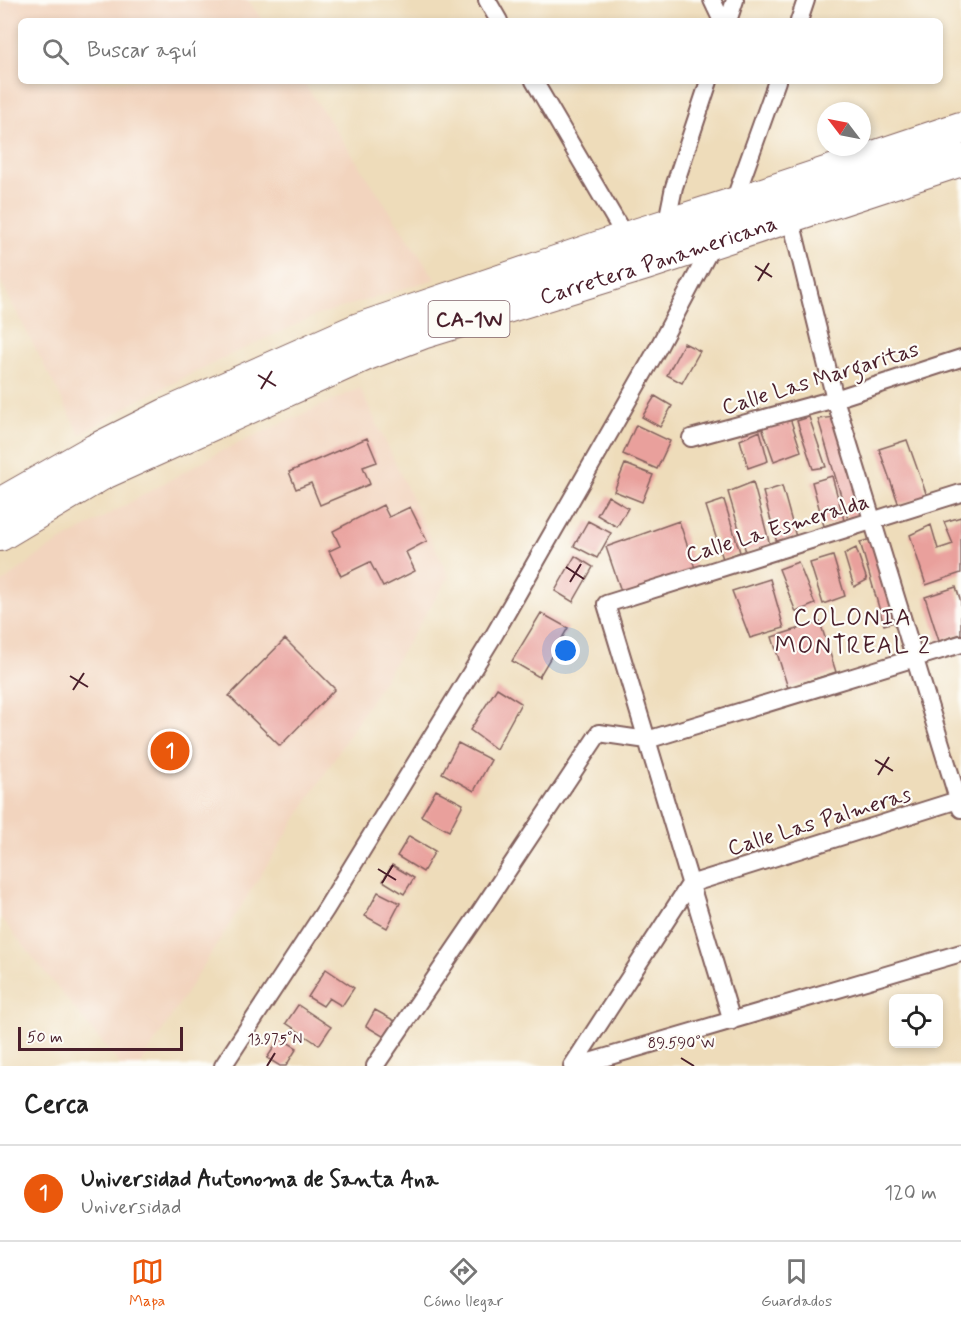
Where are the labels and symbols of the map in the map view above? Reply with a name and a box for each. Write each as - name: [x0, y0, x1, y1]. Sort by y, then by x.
- north arrow: [817, 102, 871, 156]
- street label: Carretera Panamericana: [537, 210, 781, 312]
- road number: CA-1W: [428, 301, 510, 337]
- street label: Calle Las Margaritas: [719, 336, 924, 425]
- street label: Calle La Esmeralda: [683, 488, 873, 570]
- district label: COLONIA MONTREAL 2: [775, 603, 931, 662]
- your location: [551, 636, 580, 665]
- pin: 1: [150, 728, 190, 774]
- street label: Calle Las Palmeras: [724, 781, 915, 863]
- scale bar: [18, 1024, 183, 1052]
- text: 13.975°N: [248, 1030, 302, 1050]
- text: 89.590°W: [648, 1034, 714, 1054]

